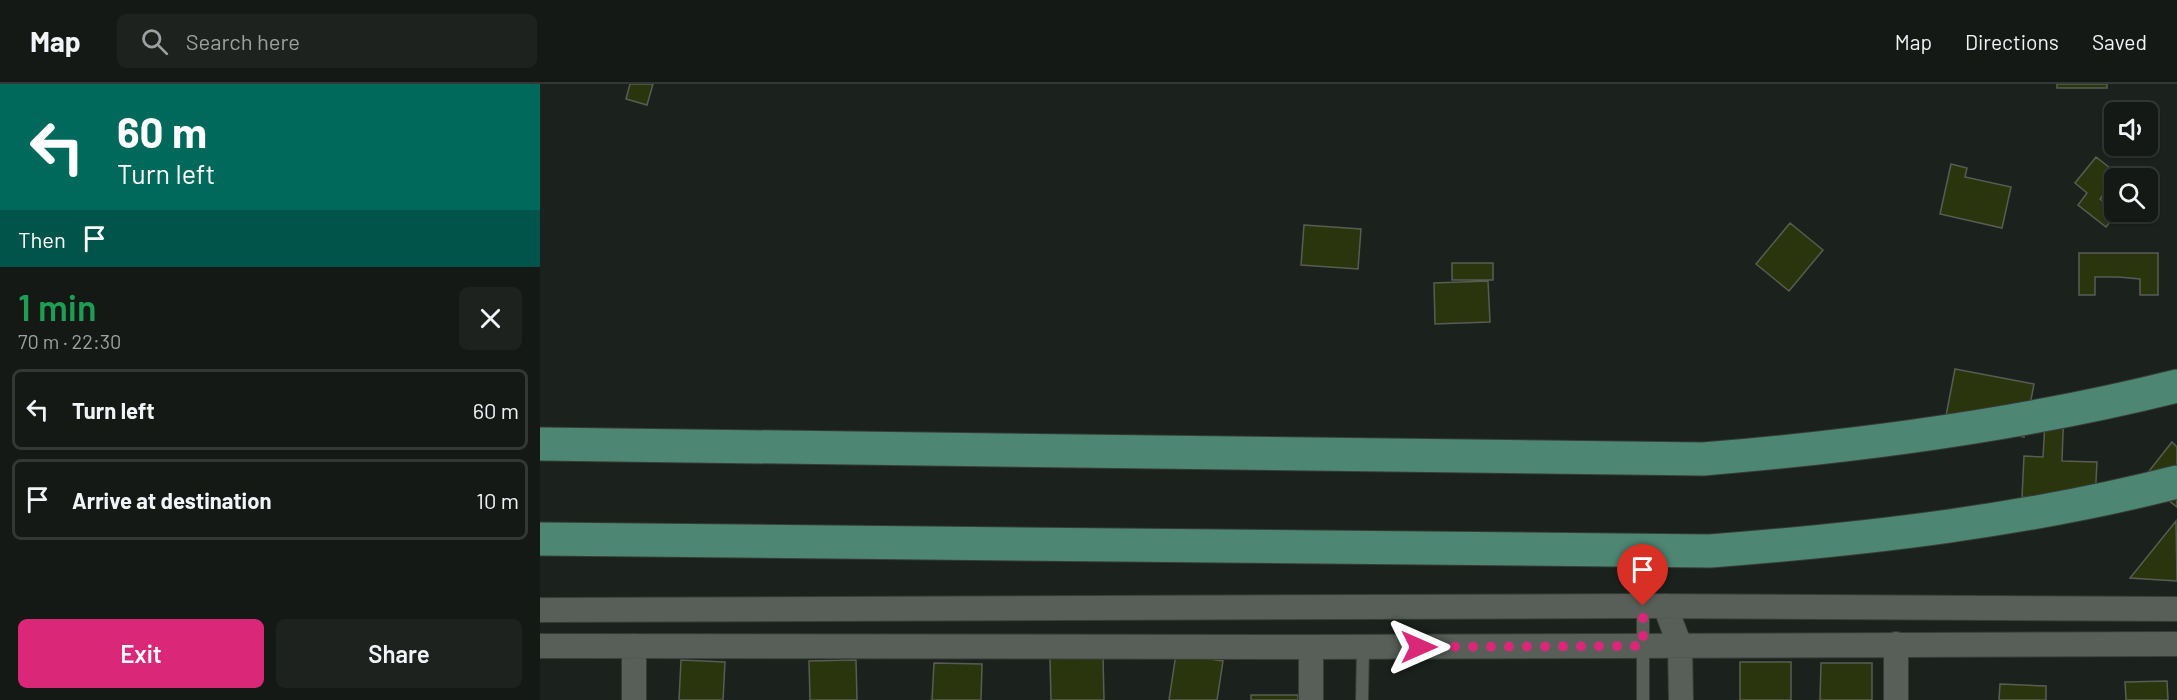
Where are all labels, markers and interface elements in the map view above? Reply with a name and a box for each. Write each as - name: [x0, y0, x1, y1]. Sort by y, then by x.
- search box: [117, 14, 537, 68]
- text: Map: [30, 24, 81, 58]
- icon: search: [138, 25, 171, 58]
- text: Search here: [186, 28, 300, 54]
- text: Map: [1895, 29, 1932, 54]
- text: Directions: [1965, 29, 2059, 54]
- text: Saved: [2092, 29, 2147, 54]
- map controls: [2104, 102, 2158, 222]
- button: sound: [2104, 102, 2158, 156]
- text: 60 m: [117, 106, 207, 156]
- icon: left: [18, 108, 96, 186]
- text: Turn left: [117, 157, 215, 189]
- button: search: [2104, 168, 2158, 222]
- icon: arrive: [78, 222, 111, 255]
- text: Then: [18, 226, 66, 252]
- text: 1 min: [18, 285, 97, 328]
- button: close: [459, 287, 522, 350]
- text: 70 m · 22:30: [18, 329, 121, 353]
- icon: left: [21, 393, 54, 426]
- text: Turn left: [72, 397, 155, 423]
- text: 60 m: [473, 397, 519, 423]
- icon: arrive: [21, 483, 54, 516]
- text: Arrive at destination: [72, 487, 271, 513]
- text: 10 m: [476, 487, 519, 513]
- pin: [1617, 544, 1668, 606]
- icon: arrive: [1626, 553, 1659, 586]
- position arrow: [1387, 615, 1451, 679]
- button: Exit: [18, 619, 264, 688]
- button: Share: [276, 619, 522, 688]

